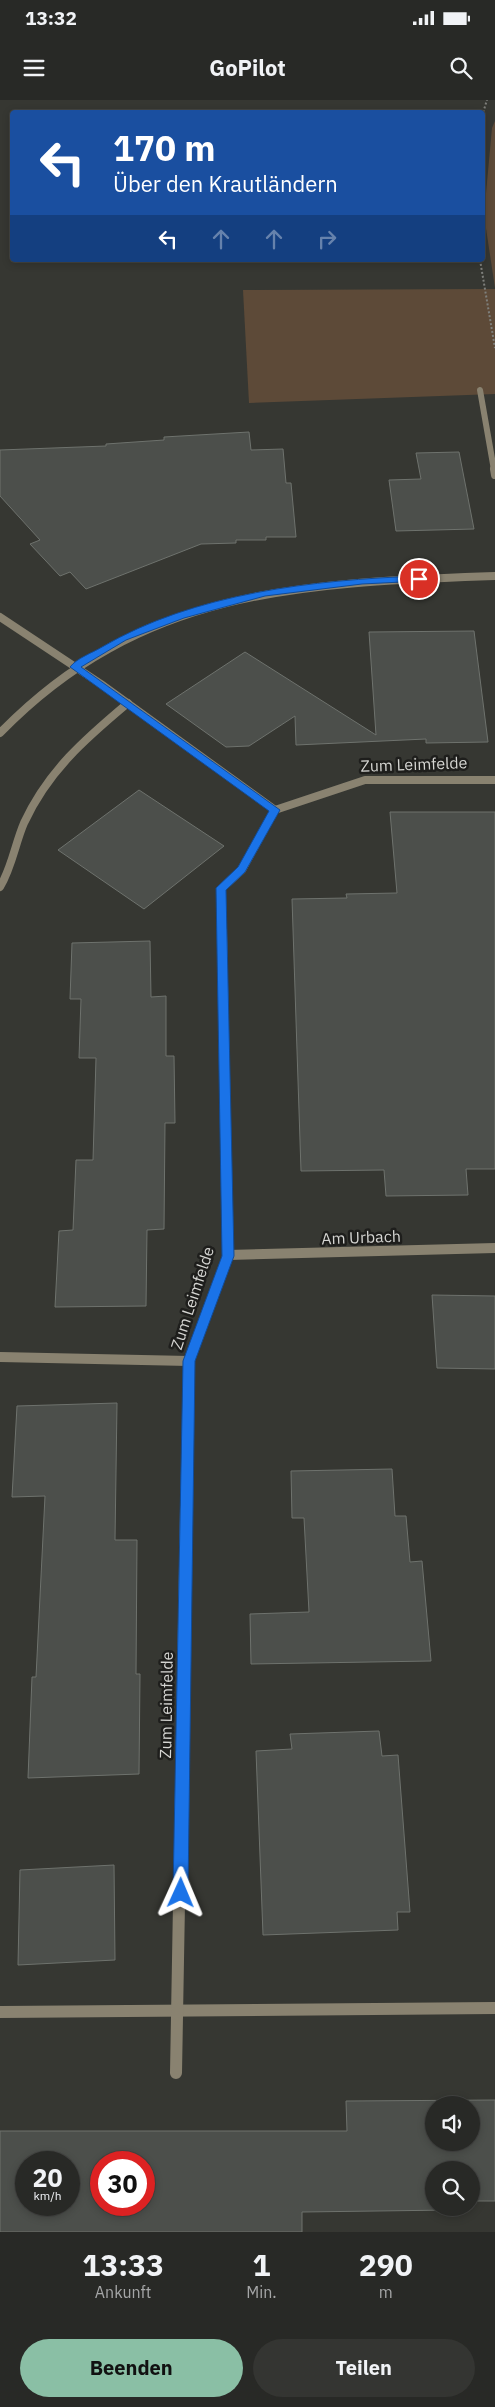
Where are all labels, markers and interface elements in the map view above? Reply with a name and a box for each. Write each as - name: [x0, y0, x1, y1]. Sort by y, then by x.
- text: 13:32: [25, 6, 77, 30]
- text: GoPilot: [209, 53, 286, 82]
- icon: menu: [20, 54, 48, 82]
- icon: search: [447, 54, 475, 82]
- text: 170 m: [113, 125, 216, 171]
- icon: left: [30, 130, 95, 195]
- text: Über den Krautländern: [113, 169, 338, 198]
- icon: left: [154, 225, 182, 253]
- icon: ahead: [207, 225, 235, 253]
- icon: ahead: [260, 225, 288, 253]
- icon: right: [313, 225, 341, 253]
- pin: [398, 558, 440, 600]
- icon: arrive: [405, 565, 433, 593]
- street label: Zum Leimfelde: [360, 752, 468, 776]
- street label: Am Urbach: [321, 1226, 401, 1248]
- street label: Zum Leimfelde: [166, 1244, 218, 1352]
- street label: Zum Leimfelde: [155, 1651, 177, 1759]
- position arrow: [154, 1866, 206, 1918]
- map controls: [425, 2096, 480, 2216]
- button: sound: [425, 2096, 480, 2151]
- speed limit sign: 30: [90, 2151, 155, 2216]
- text: 20: [32, 2161, 63, 2194]
- button: search: [425, 2161, 480, 2216]
- text: km/h: [33, 2188, 62, 2203]
- text: 13:33: [82, 2245, 164, 2284]
- text: 1: [252, 2245, 270, 2284]
- text: 290: [359, 2245, 413, 2284]
- text: Ankunft: [95, 2282, 151, 2302]
- text: Min.: [246, 2282, 277, 2302]
- text: m: [379, 2282, 393, 2302]
- button: Beenden: [20, 2339, 243, 2397]
- button: Teilen: [253, 2339, 475, 2397]

